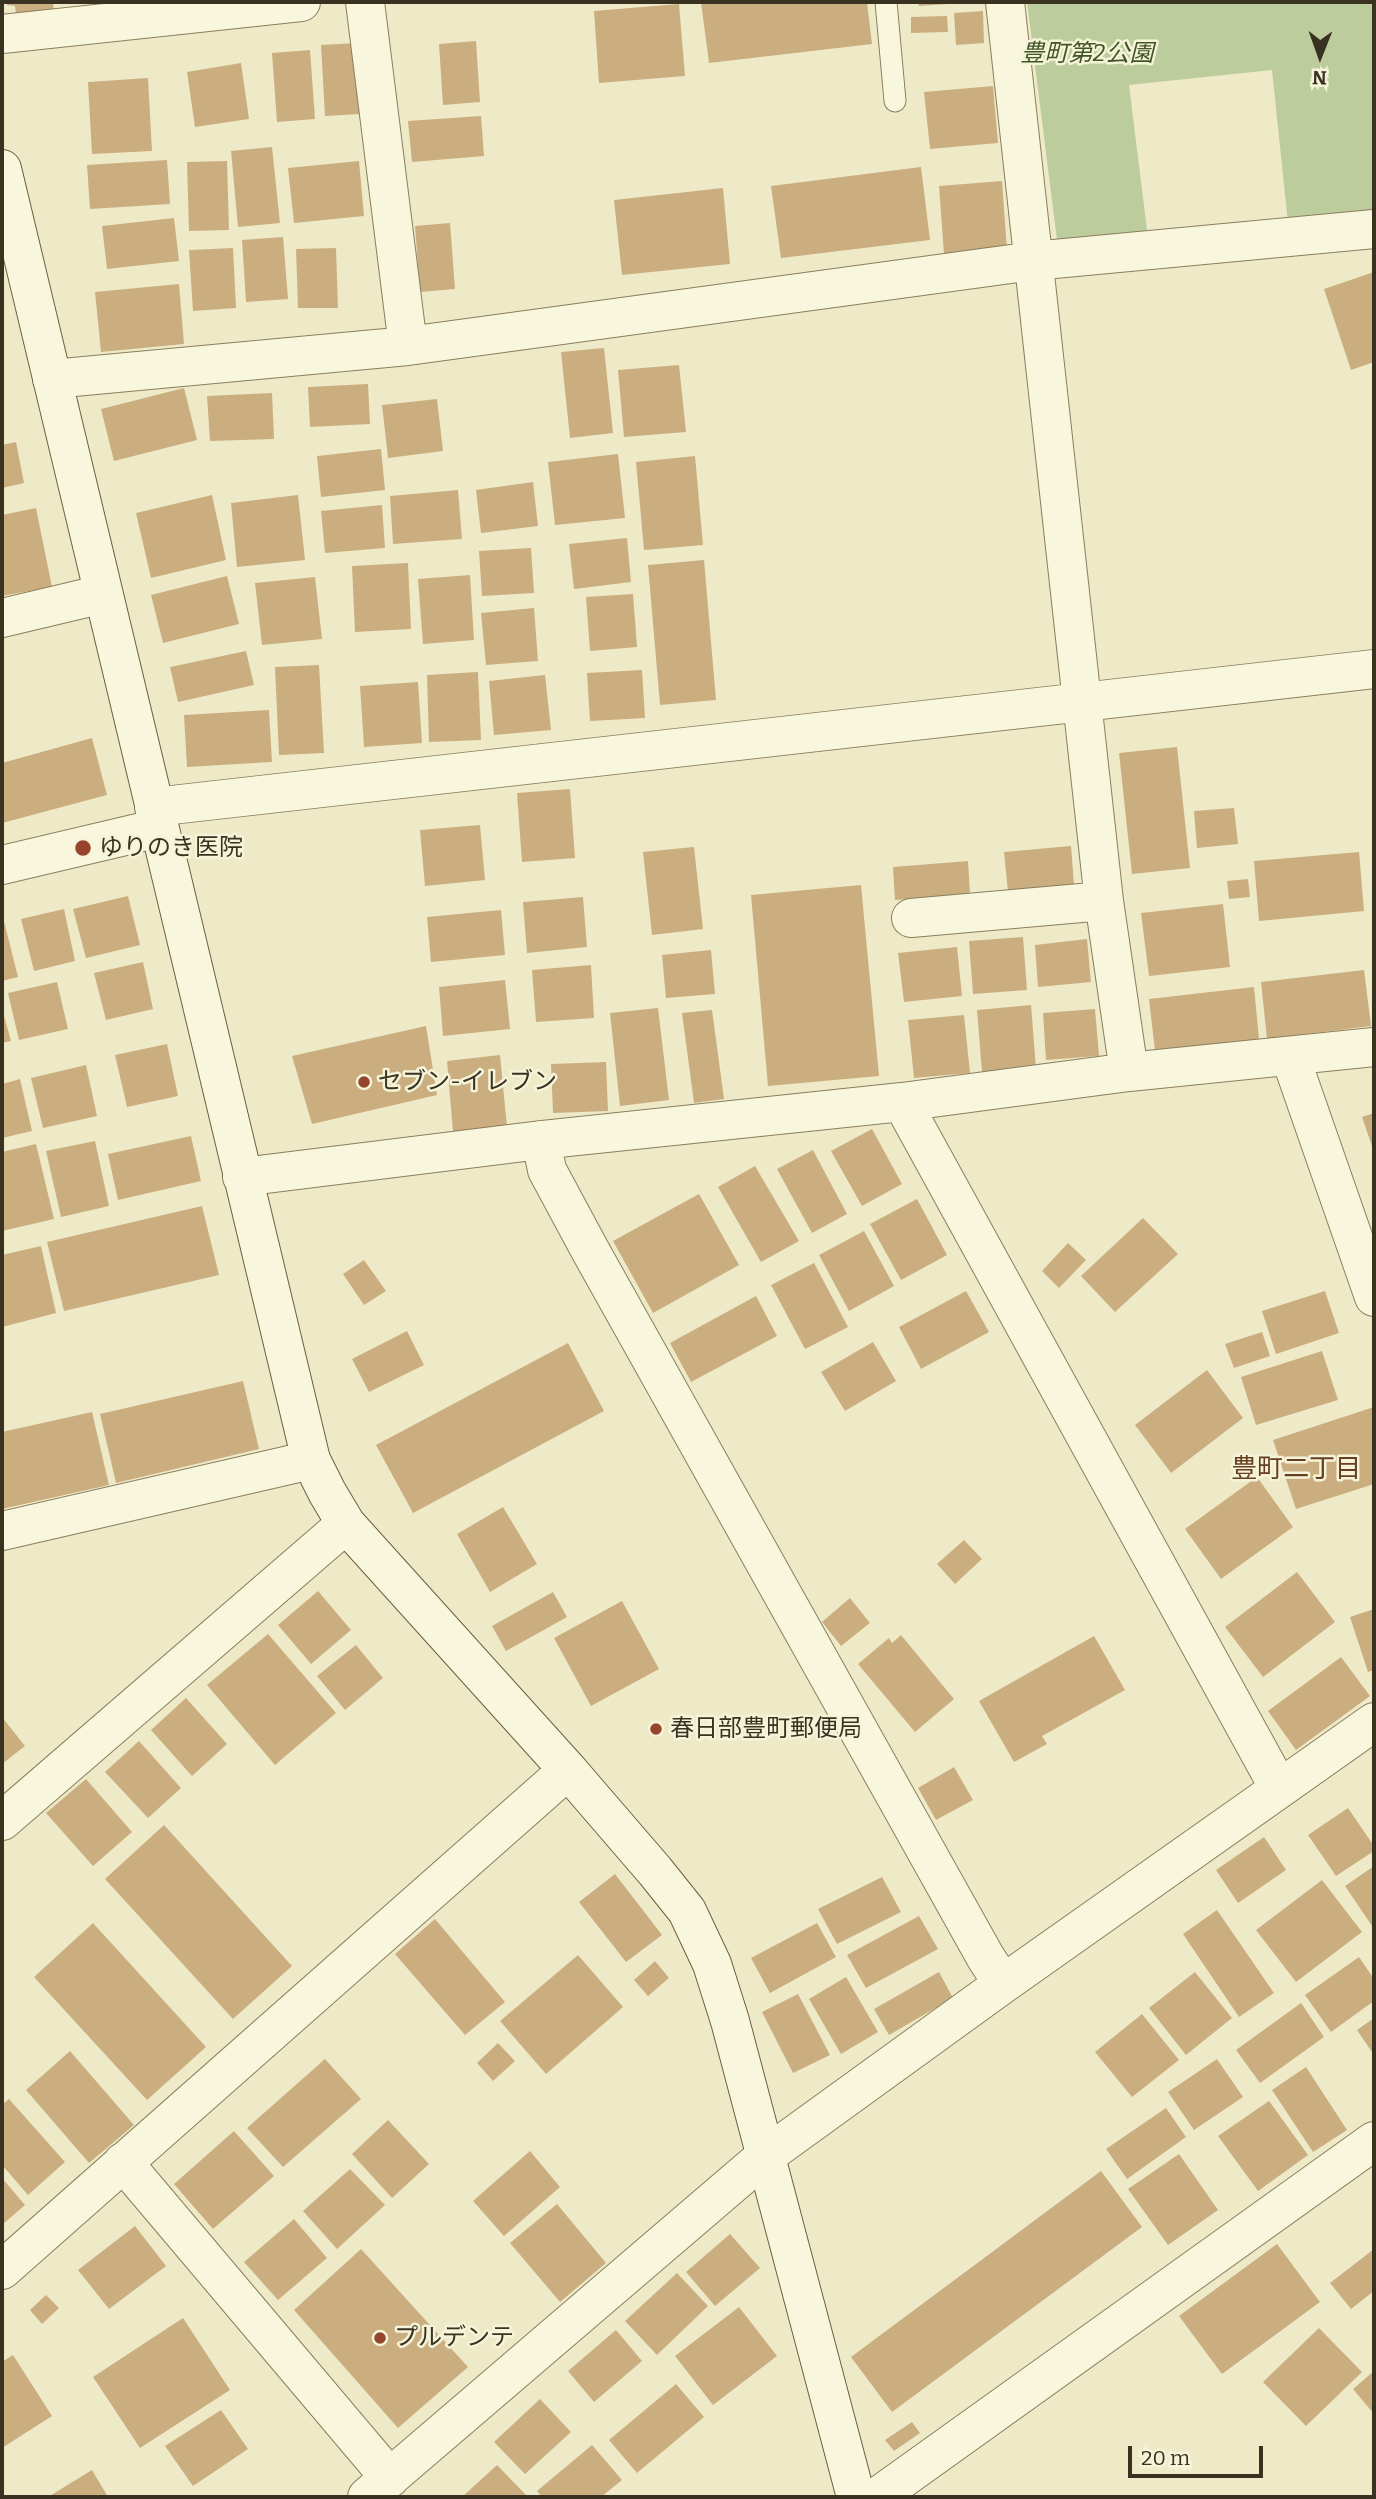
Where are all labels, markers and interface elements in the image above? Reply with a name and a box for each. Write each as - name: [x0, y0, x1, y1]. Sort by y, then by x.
- north arrow: [1285, 21, 1355, 91]
- park label: 豊町第2公園: [1021, 40, 1153, 68]
- text: N: [1312, 66, 1327, 89]
- place label: ゆりのき医院: [99, 834, 243, 862]
- marker: ゆりのき医院: [73, 838, 93, 858]
- place label: セブン-イレブン: [378, 1068, 557, 1096]
- marker: セブン-イレブン: [356, 1074, 372, 1090]
- district label: 豊町二丁目: [1231, 1454, 1361, 1486]
- place label: 春日部豊町郵便局: [670, 1715, 862, 1743]
- marker: 春日部豊町郵便局: [648, 1721, 664, 1737]
- place label: プルデンテ: [394, 2324, 514, 2352]
- marker: プルデンテ: [372, 2330, 388, 2346]
- scale bar: [1131, 2432, 1266, 2476]
- text: 20 m: [1141, 2445, 1190, 2471]

